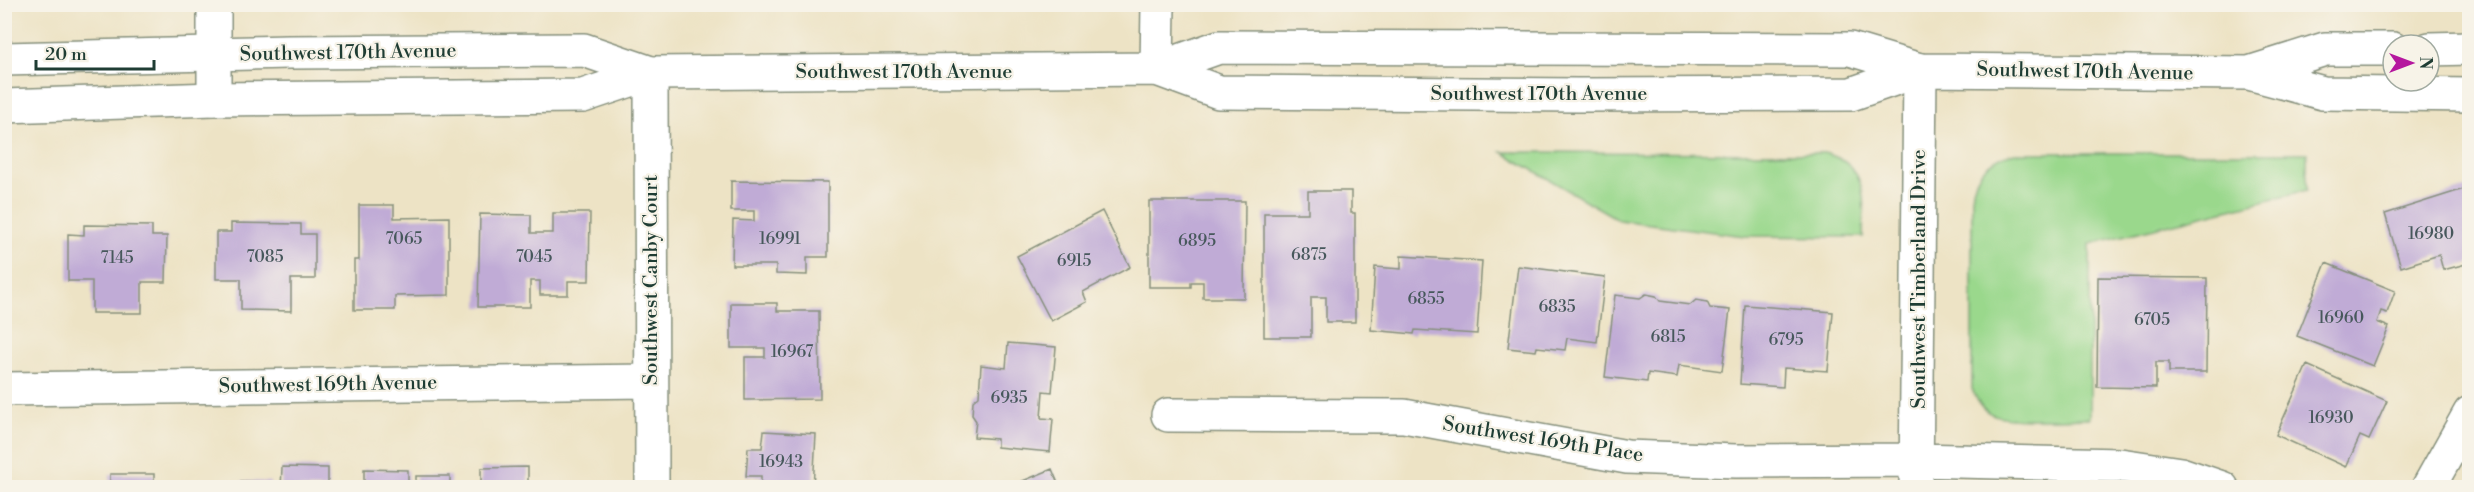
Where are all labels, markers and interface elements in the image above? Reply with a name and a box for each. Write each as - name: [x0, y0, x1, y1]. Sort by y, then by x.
- scale bar: [36, 33, 154, 71]
- north arrow: [2381, 33, 2441, 93]
- street label: Southwest 170th Avenue: [239, 39, 457, 67]
- text: 20 m: [45, 43, 87, 66]
- text: N: [2415, 57, 2435, 70]
- street label: Southwest 170th Avenue: [1976, 58, 2194, 86]
- street label: Southwest 170th Avenue: [796, 60, 1012, 85]
- street label: Southwest 170th Avenue: [1431, 82, 1647, 107]
- street label: Southwest Timberland Drive: [1907, 149, 1932, 409]
- street label: Southwest Canby Court: [639, 175, 664, 385]
- house number: 16980: [2408, 224, 2454, 244]
- house number: 7065: [386, 229, 423, 249]
- house number: 16991: [759, 229, 801, 249]
- house number: 6895: [1178, 231, 1216, 251]
- house number: 6875: [1291, 245, 1327, 265]
- house number: 7085: [247, 247, 284, 267]
- house number: 7045: [516, 247, 552, 267]
- house number: 7145: [100, 248, 134, 268]
- house number: 6915: [1057, 251, 1091, 271]
- house number: 6855: [1407, 289, 1445, 309]
- house number: 6835: [1538, 297, 1576, 317]
- house number: 16960: [2318, 308, 2364, 328]
- house number: 6705: [2134, 310, 2170, 330]
- house number: 6815: [1651, 327, 1686, 347]
- house number: 6795: [1768, 330, 1804, 350]
- house number: 16967: [771, 342, 813, 362]
- street label: Southwest 169th Avenue: [219, 371, 437, 399]
- house number: 6935: [990, 388, 1028, 408]
- house number: 16930: [2308, 408, 2354, 428]
- street label: Southwest 169th Place: [1441, 412, 1645, 468]
- house number: 16943: [759, 452, 803, 472]

